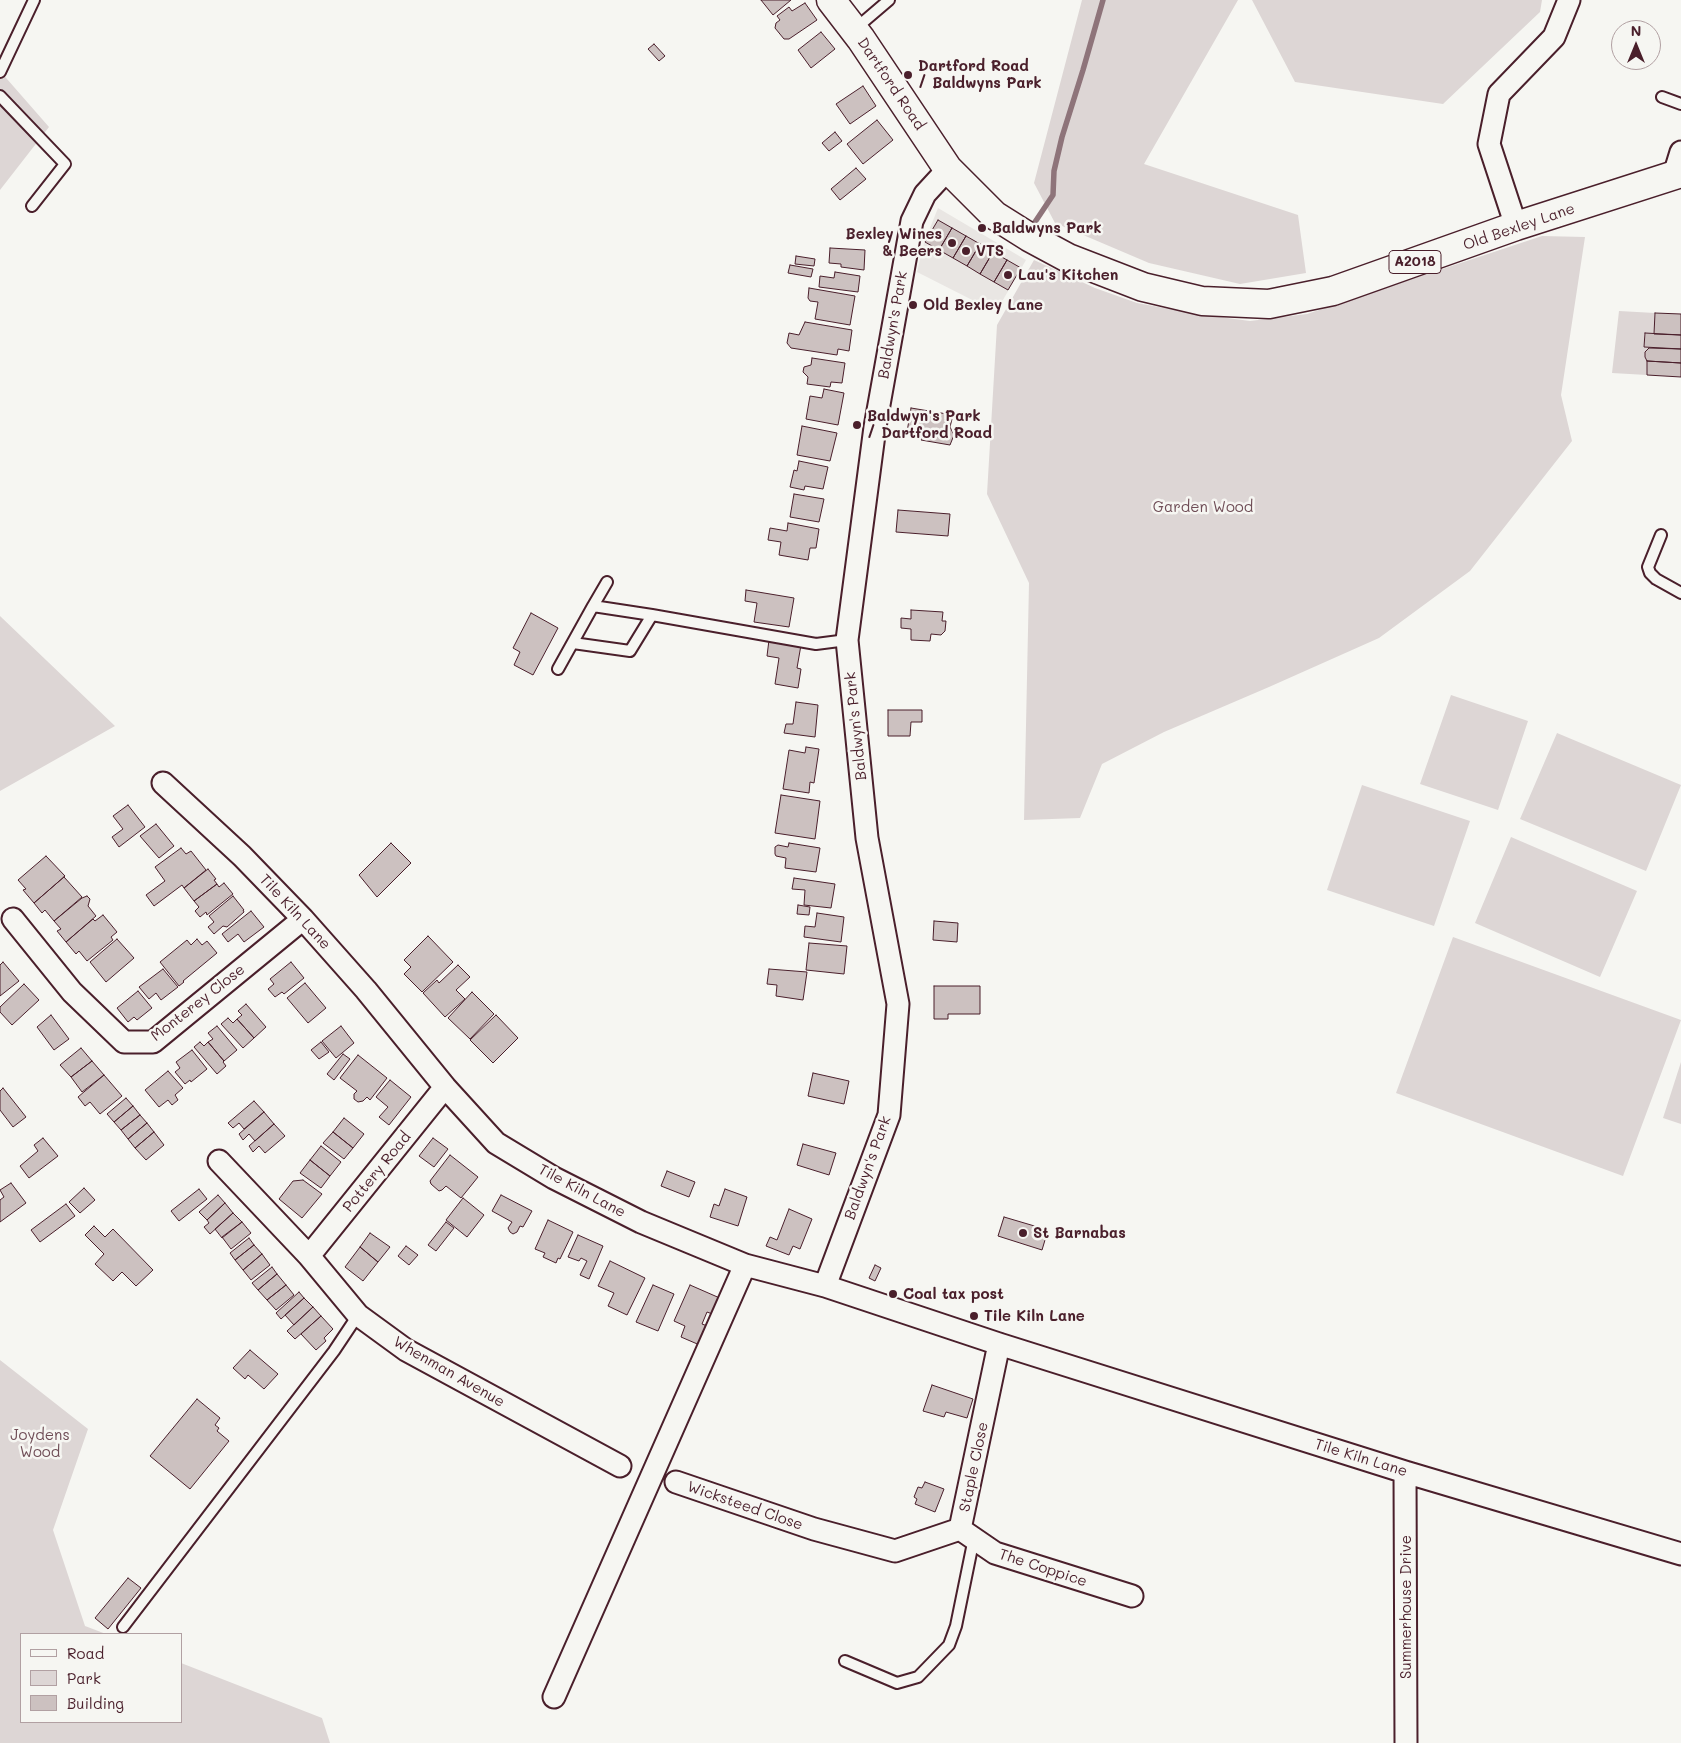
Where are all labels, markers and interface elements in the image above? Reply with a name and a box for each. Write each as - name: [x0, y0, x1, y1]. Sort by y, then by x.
- north arrow: [1611, 20, 1661, 70]
- text: N: [1631, 21, 1641, 40]
- street label: Dartford Road: [853, 34, 929, 134]
- place label: Dartford Road / Baldwyns Park: [918, 57, 1042, 92]
- marker: Dartford Road / Baldwyns Park: [902, 69, 914, 81]
- street label: Old Bexley Lane: [1461, 199, 1577, 255]
- place label: Baldwyns Park: [992, 219, 1101, 237]
- marker: Baldwyns Park: [976, 222, 988, 234]
- place label: Bexley Wines & Beers: [846, 225, 942, 260]
- marker: Bexley Wines & Beers: [946, 237, 958, 249]
- place label: VTS: [976, 242, 1004, 260]
- marker: VTS: [960, 245, 972, 257]
- road number: A2018: [1389, 250, 1441, 274]
- place label: Lau's Kitchen: [1018, 266, 1118, 284]
- marker: Lau's Kitchen: [1002, 269, 1014, 281]
- street label: Baldwyn's Park: [875, 270, 911, 380]
- place label: Old Bexley Lane: [923, 296, 1043, 314]
- marker: Old Bexley Lane: [907, 299, 919, 311]
- place label: Baldwyn's Park / Dartford Road: [867, 407, 992, 442]
- marker: Baldwyn's Park / Dartford Road: [851, 419, 863, 431]
- park label: Garden Wood: [1153, 498, 1253, 516]
- street label: Baldwyn's Park: [841, 671, 871, 781]
- street label: Tile Kiln Lane: [256, 871, 334, 953]
- street label: Monterey Close: [147, 961, 249, 1045]
- street label: Baldwyn's Park: [841, 1114, 895, 1222]
- street label: Pottery Road: [339, 1128, 415, 1216]
- street label: Tile Kiln Lane: [535, 1160, 629, 1222]
- place label: St Barnabas: [1033, 1224, 1126, 1242]
- marker: St Barnabas: [1017, 1227, 1029, 1239]
- place label: Coal tax post: [903, 1285, 1004, 1303]
- marker: Coal tax post: [887, 1288, 899, 1300]
- place label: Tile Kiln Lane: [984, 1307, 1085, 1325]
- marker: Tile Kiln Lane: [968, 1310, 980, 1322]
- street label: Whenman Avenue: [390, 1333, 508, 1411]
- street label: Staple Close: [956, 1420, 992, 1514]
- park label: Joydens Wood: [10, 1426, 70, 1461]
- street label: Tile Kiln Lane: [1312, 1435, 1410, 1481]
- street label: Wicksteed Close: [685, 1478, 805, 1534]
- street label: Summerhouse Drive: [1397, 1535, 1415, 1679]
- street label: The Coppice: [997, 1545, 1089, 1591]
- legend: [20, 1633, 182, 1723]
- text: Road: [67, 1643, 104, 1663]
- text: Park: [67, 1668, 101, 1688]
- text: Building: [67, 1693, 124, 1713]

